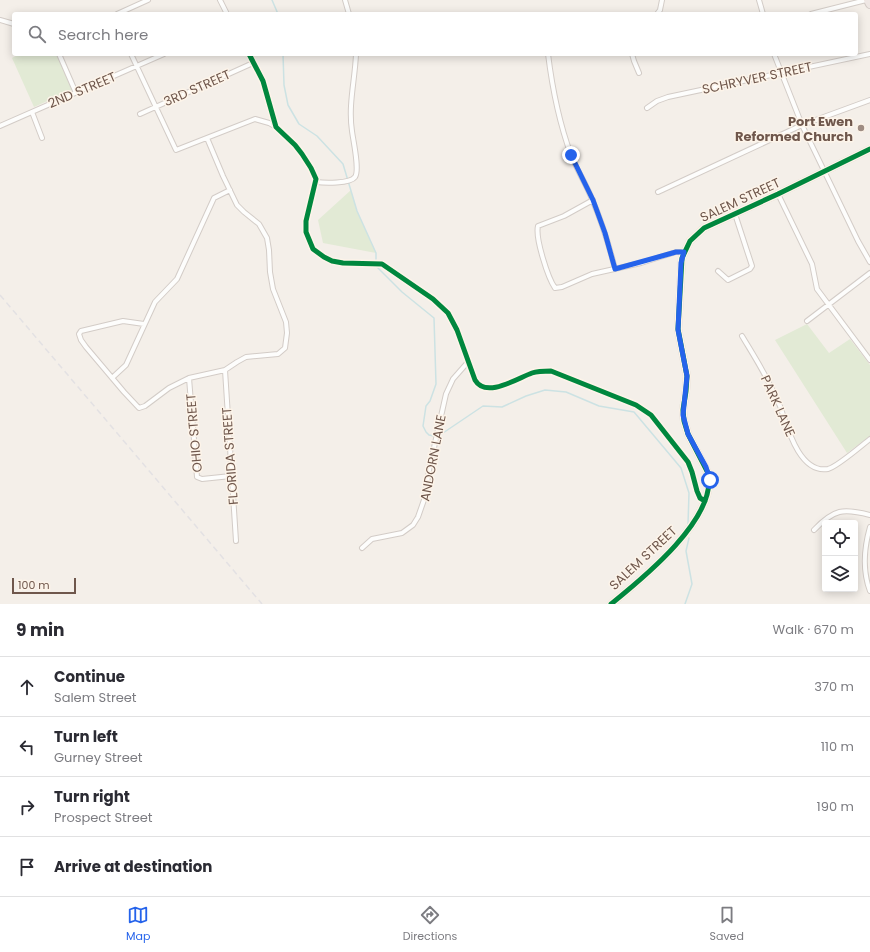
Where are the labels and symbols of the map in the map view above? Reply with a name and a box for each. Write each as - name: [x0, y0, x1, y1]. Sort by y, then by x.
- street label: SCHRYVER STREET: [700, 57, 814, 99]
- street label: 3RD STREET: [161, 65, 233, 111]
- street label: 2ND STREET: [45, 67, 119, 113]
- place label: Port Ewen Reformed Church: [735, 112, 853, 146]
- marker: Port Ewen Reformed Church: [856, 123, 866, 133]
- route end: [562, 146, 580, 164]
- street label: SALEM STREET: [697, 173, 783, 227]
- street label: PARK LANE: [756, 372, 800, 440]
- street label: OHIO STREET: [181, 393, 207, 473]
- street label: FLORIDA STREET: [217, 407, 243, 505]
- street label: ANDORN LANE: [415, 413, 451, 503]
- route start: [701, 471, 719, 489]
- street label: SALEM STREET: [605, 522, 681, 594]
- scale bar: [12, 576, 76, 595]

